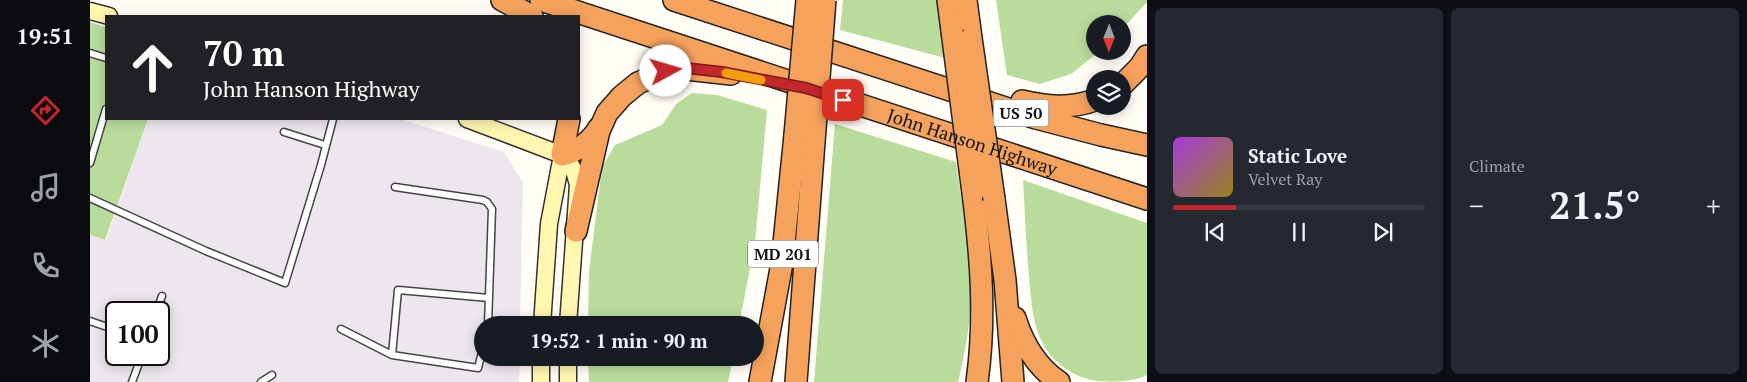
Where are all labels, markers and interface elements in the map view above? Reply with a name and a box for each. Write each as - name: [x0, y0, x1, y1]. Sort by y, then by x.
- north arrow: [1086, 15, 1131, 60]
- map controls: [1086, 15, 1131, 115]
- text: 19:51: [16, 21, 74, 50]
- text: 70 m: [203, 30, 284, 76]
- icon: ahead: [120, 35, 185, 100]
- position arrow: [639, 44, 691, 96]
- button: layers: [1086, 70, 1131, 115]
- text: John Hanson Highway: [203, 74, 420, 103]
- pin: [822, 79, 864, 121]
- icon: arrive: [829, 86, 857, 114]
- icon: directions: [28, 93, 63, 128]
- road number: US 50: [994, 100, 1048, 126]
- street label: John Hanson Highway: [884, 103, 1061, 181]
- text: Static Love: [1248, 143, 1347, 168]
- text: Climate: [1469, 155, 1525, 177]
- text: Velvet Ray: [1248, 168, 1322, 190]
- icon: music: [28, 170, 63, 205]
- text: 21.5°: [1549, 180, 1641, 230]
- text: −: [1469, 187, 1484, 224]
- text: +: [1706, 187, 1721, 224]
- icon: previous: [1201, 218, 1229, 246]
- icon: pause: [1285, 218, 1313, 246]
- icon: next: [1369, 218, 1397, 246]
- road number: MD 201: [748, 240, 818, 268]
- icon: phone: [28, 248, 63, 283]
- speed limit sign: 100: [105, 301, 170, 366]
- icon: climate: [28, 326, 63, 361]
- text: 19:52 · 1 min · 90 m: [530, 328, 708, 353]

